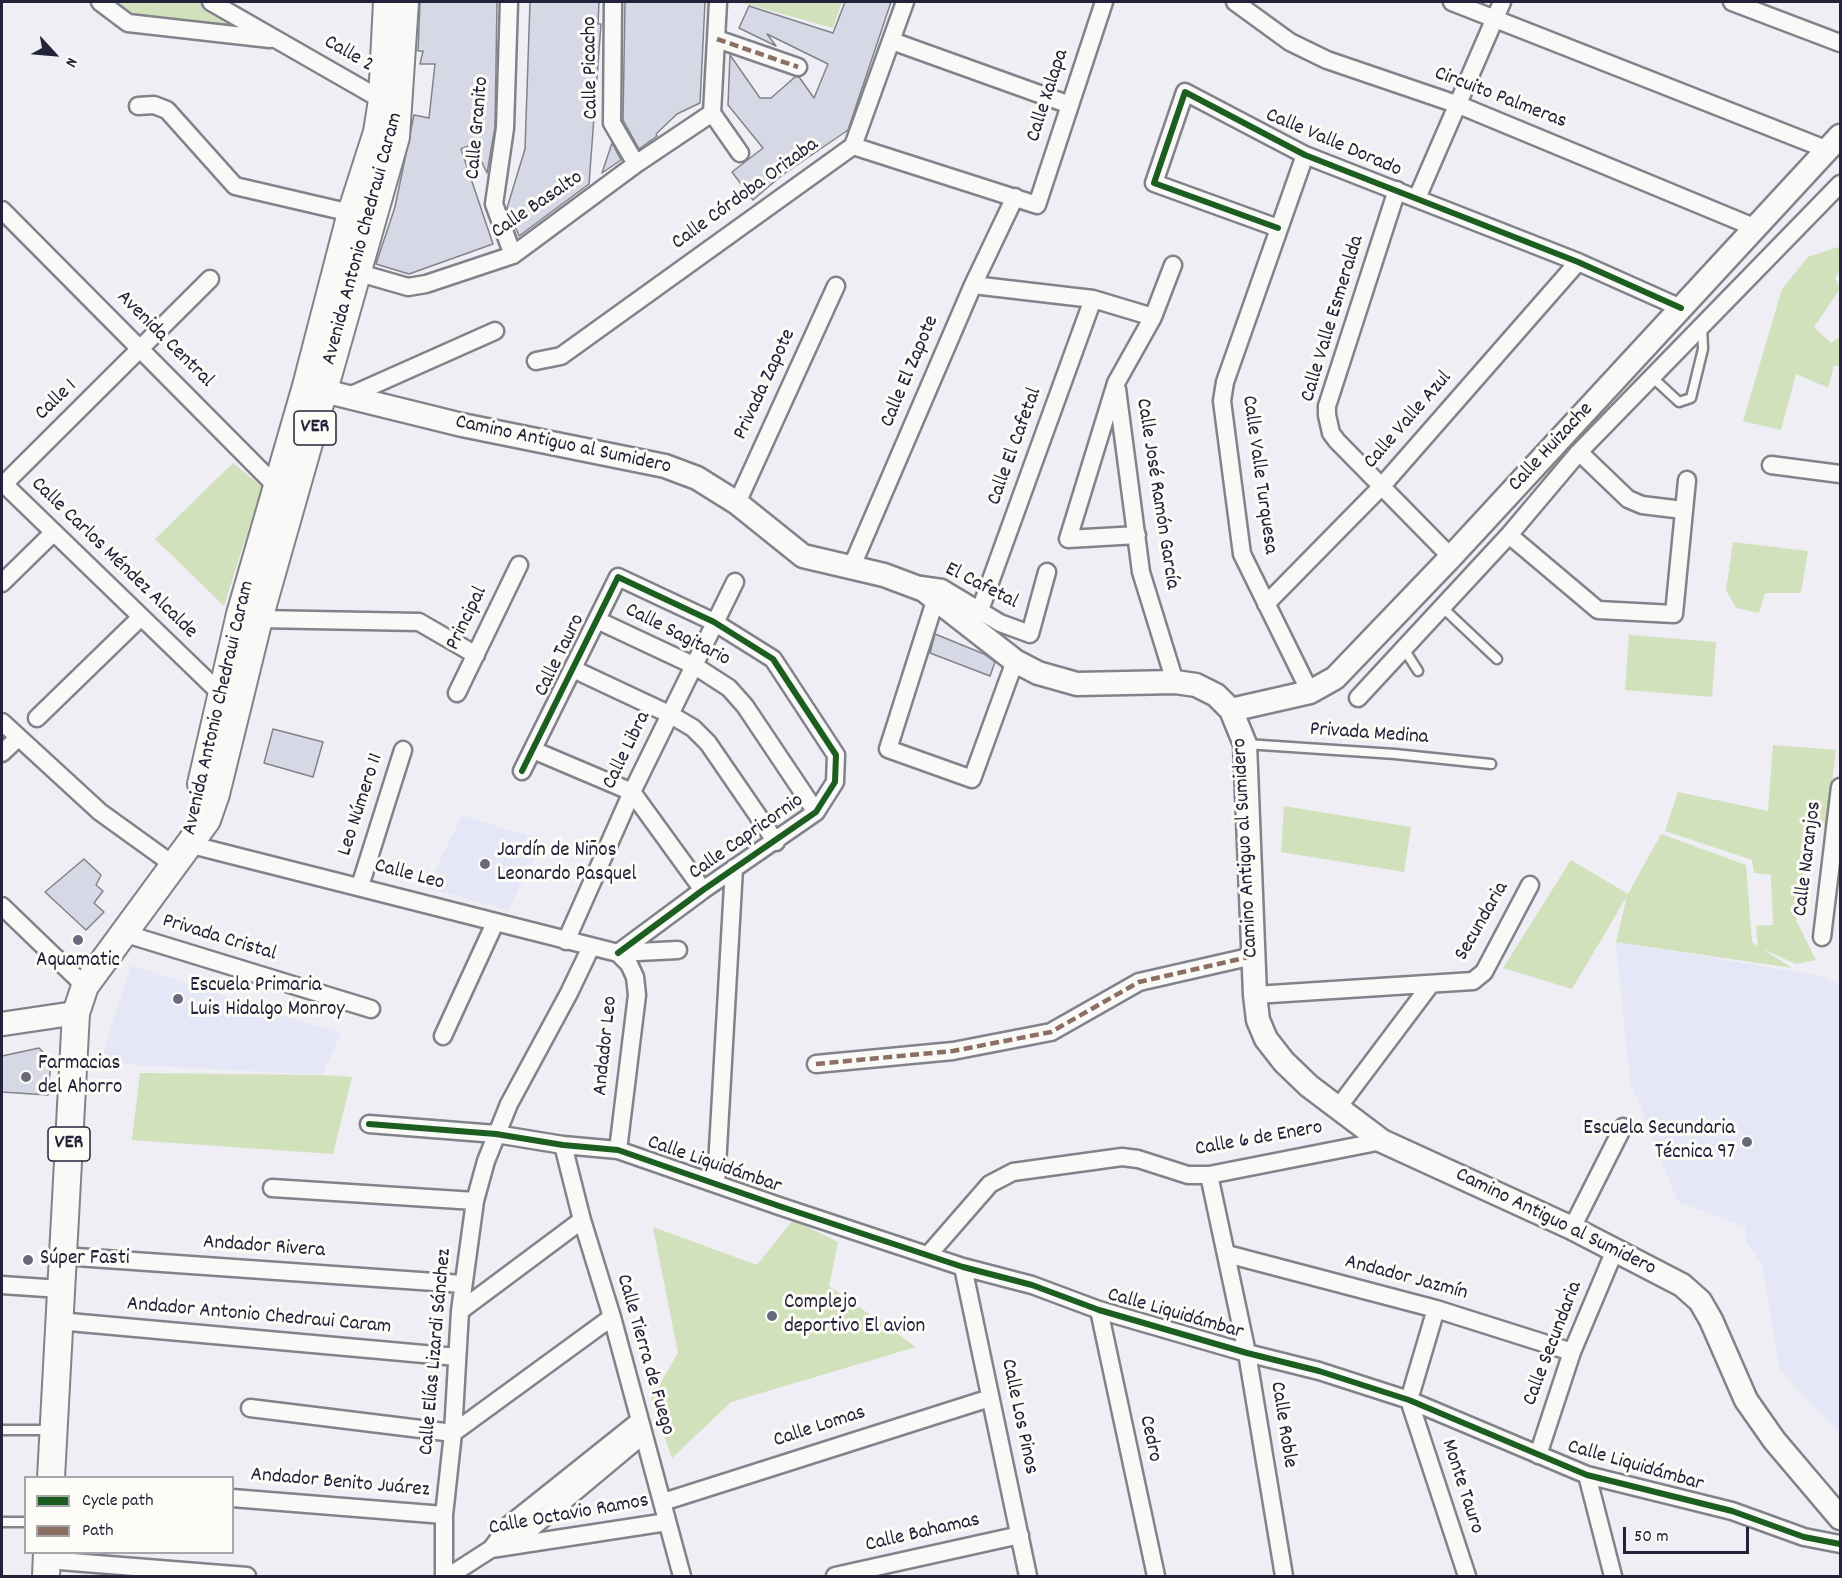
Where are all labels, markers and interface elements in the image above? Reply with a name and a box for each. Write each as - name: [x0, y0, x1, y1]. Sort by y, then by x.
- street label: Calle Picacho: [579, 16, 605, 120]
- north arrow: [24, 24, 84, 84]
- street label: Calle 2: [319, 31, 377, 79]
- street label: Calle Xalapa: [1022, 46, 1076, 146]
- text: N: [59, 54, 83, 71]
- street label: Circuito Palmeras: [1430, 62, 1570, 136]
- street label: Calle Granito: [462, 76, 496, 180]
- street label: Calle Valle Dorado: [1261, 104, 1405, 184]
- street label: Avenida Antonio Chedraui Caram: [318, 110, 410, 368]
- street label: Calle Córdoba Orizaba: [668, 133, 824, 257]
- street label: Calle Basalto: [487, 166, 589, 246]
- street label: Calle Valle Esmeralda: [1297, 233, 1371, 405]
- street label: Avenida Central: [110, 286, 218, 394]
- street label: Calle El Zapote: [876, 312, 946, 432]
- street label: Privada Zapote: [729, 326, 803, 444]
- street label: Calle Valle Azul: [1360, 367, 1458, 475]
- street label: Calle 1: [31, 375, 83, 427]
- street label: Calle El Cafetal: [983, 385, 1049, 509]
- street label: Calle Valle Turquesa: [1234, 394, 1282, 556]
- street label: Calle José Ramón García: [1128, 397, 1184, 591]
- street label: Calle Huizache: [1504, 398, 1600, 498]
- road number: VER: [294, 411, 336, 445]
- street label: Camino Antiguo al Sumidero: [453, 411, 673, 481]
- street label: Calle Carlos Méndez Alcalde: [24, 473, 202, 645]
- street label: El Cafetal: [940, 558, 1022, 616]
- street label: Avenida Antonio Chedraui Caram: [178, 578, 262, 838]
- street label: Principal: [442, 583, 494, 655]
- street label: Calle Sagitario: [620, 599, 734, 673]
- street label: Calle Tauro: [530, 611, 592, 701]
- street label: Calle Libra: [598, 708, 658, 794]
- street label: Privada Medina: [1309, 718, 1429, 752]
- street label: Camino Antiguo al Sumidero: [1229, 738, 1265, 958]
- street label: Leo Número 11: [334, 751, 390, 859]
- street label: Calle Capricornio: [685, 789, 809, 887]
- street label: Calle Naranjos: [1789, 800, 1829, 918]
- place label: Jardín de Niños Leonardo Pasquel: [497, 839, 636, 889]
- street label: Calle Leo: [371, 855, 447, 897]
- marker: Jardín de Niños Leonardo Pasquel: [478, 857, 492, 871]
- street label: Secundaria: [1450, 878, 1516, 966]
- street label: Privada Cristal: [159, 910, 279, 968]
- marker: Aquamatic: [71, 933, 85, 947]
- place label: Aquamatic: [36, 949, 120, 975]
- place label: Escuela Primaria Luis Hidalgo Monroy: [190, 974, 345, 1024]
- marker: Escuela Primaria Luis Hidalgo Monroy: [171, 992, 185, 1006]
- street label: Andador Leo: [589, 995, 625, 1097]
- place label: Farmacias del Ahorro: [38, 1052, 122, 1102]
- marker: Farmacias del Ahorro: [19, 1070, 33, 1084]
- street label: Calle 6 de Enero: [1193, 1116, 1325, 1164]
- place label: Escuela Secundaria Técnica 97: [1583, 1117, 1735, 1167]
- road number: VER: [48, 1127, 90, 1161]
- street label: Calle Liquidámbar: [644, 1131, 784, 1201]
- marker: Escuela Secundaria Técnica 97: [1740, 1135, 1754, 1149]
- street label: Camino Antiguo al Sumidero: [1451, 1163, 1659, 1283]
- street label: Andador Rivera: [202, 1231, 326, 1265]
- place label: Súper Fasti: [40, 1247, 129, 1273]
- street label: Calle Elías Lizardi Sánchez: [415, 1248, 459, 1456]
- street label: Andador Jazmín: [1342, 1251, 1470, 1307]
- marker: Súper Fasti: [21, 1253, 35, 1267]
- street label: Calle Tierra de Fuego: [609, 1272, 679, 1438]
- street label: Calle Secundaria: [1519, 1278, 1589, 1410]
- street label: Calle Liquidámbar: [1104, 1284, 1246, 1346]
- place label: Complejo deportivo El avion: [784, 1291, 925, 1341]
- street label: Andador Antonio Chedraui Caram: [126, 1293, 392, 1341]
- marker: Complejo deportivo El avion: [765, 1309, 779, 1323]
- street label: Calle Los Pinos: [994, 1357, 1042, 1477]
- street label: Calle Roble: [1263, 1380, 1301, 1470]
- street label: Calle Lomas: [771, 1401, 869, 1455]
- street label: Cedro: [1132, 1414, 1166, 1464]
- street label: Calle Liquidámbar: [1564, 1436, 1706, 1498]
- street label: Monte Tauro: [1434, 1437, 1488, 1537]
- street label: Andador Benito Juárez: [249, 1464, 431, 1504]
- legend: [24, 1476, 234, 1554]
- text: Cycle path: [82, 1489, 153, 1514]
- street label: Calle Octavio Ramos: [487, 1490, 651, 1542]
- street label: Calle Bahamas: [863, 1509, 983, 1559]
- scale bar: [1626, 1515, 1752, 1553]
- text: Path: [82, 1519, 114, 1544]
- text: 50 m: [1634, 1525, 1669, 1550]

